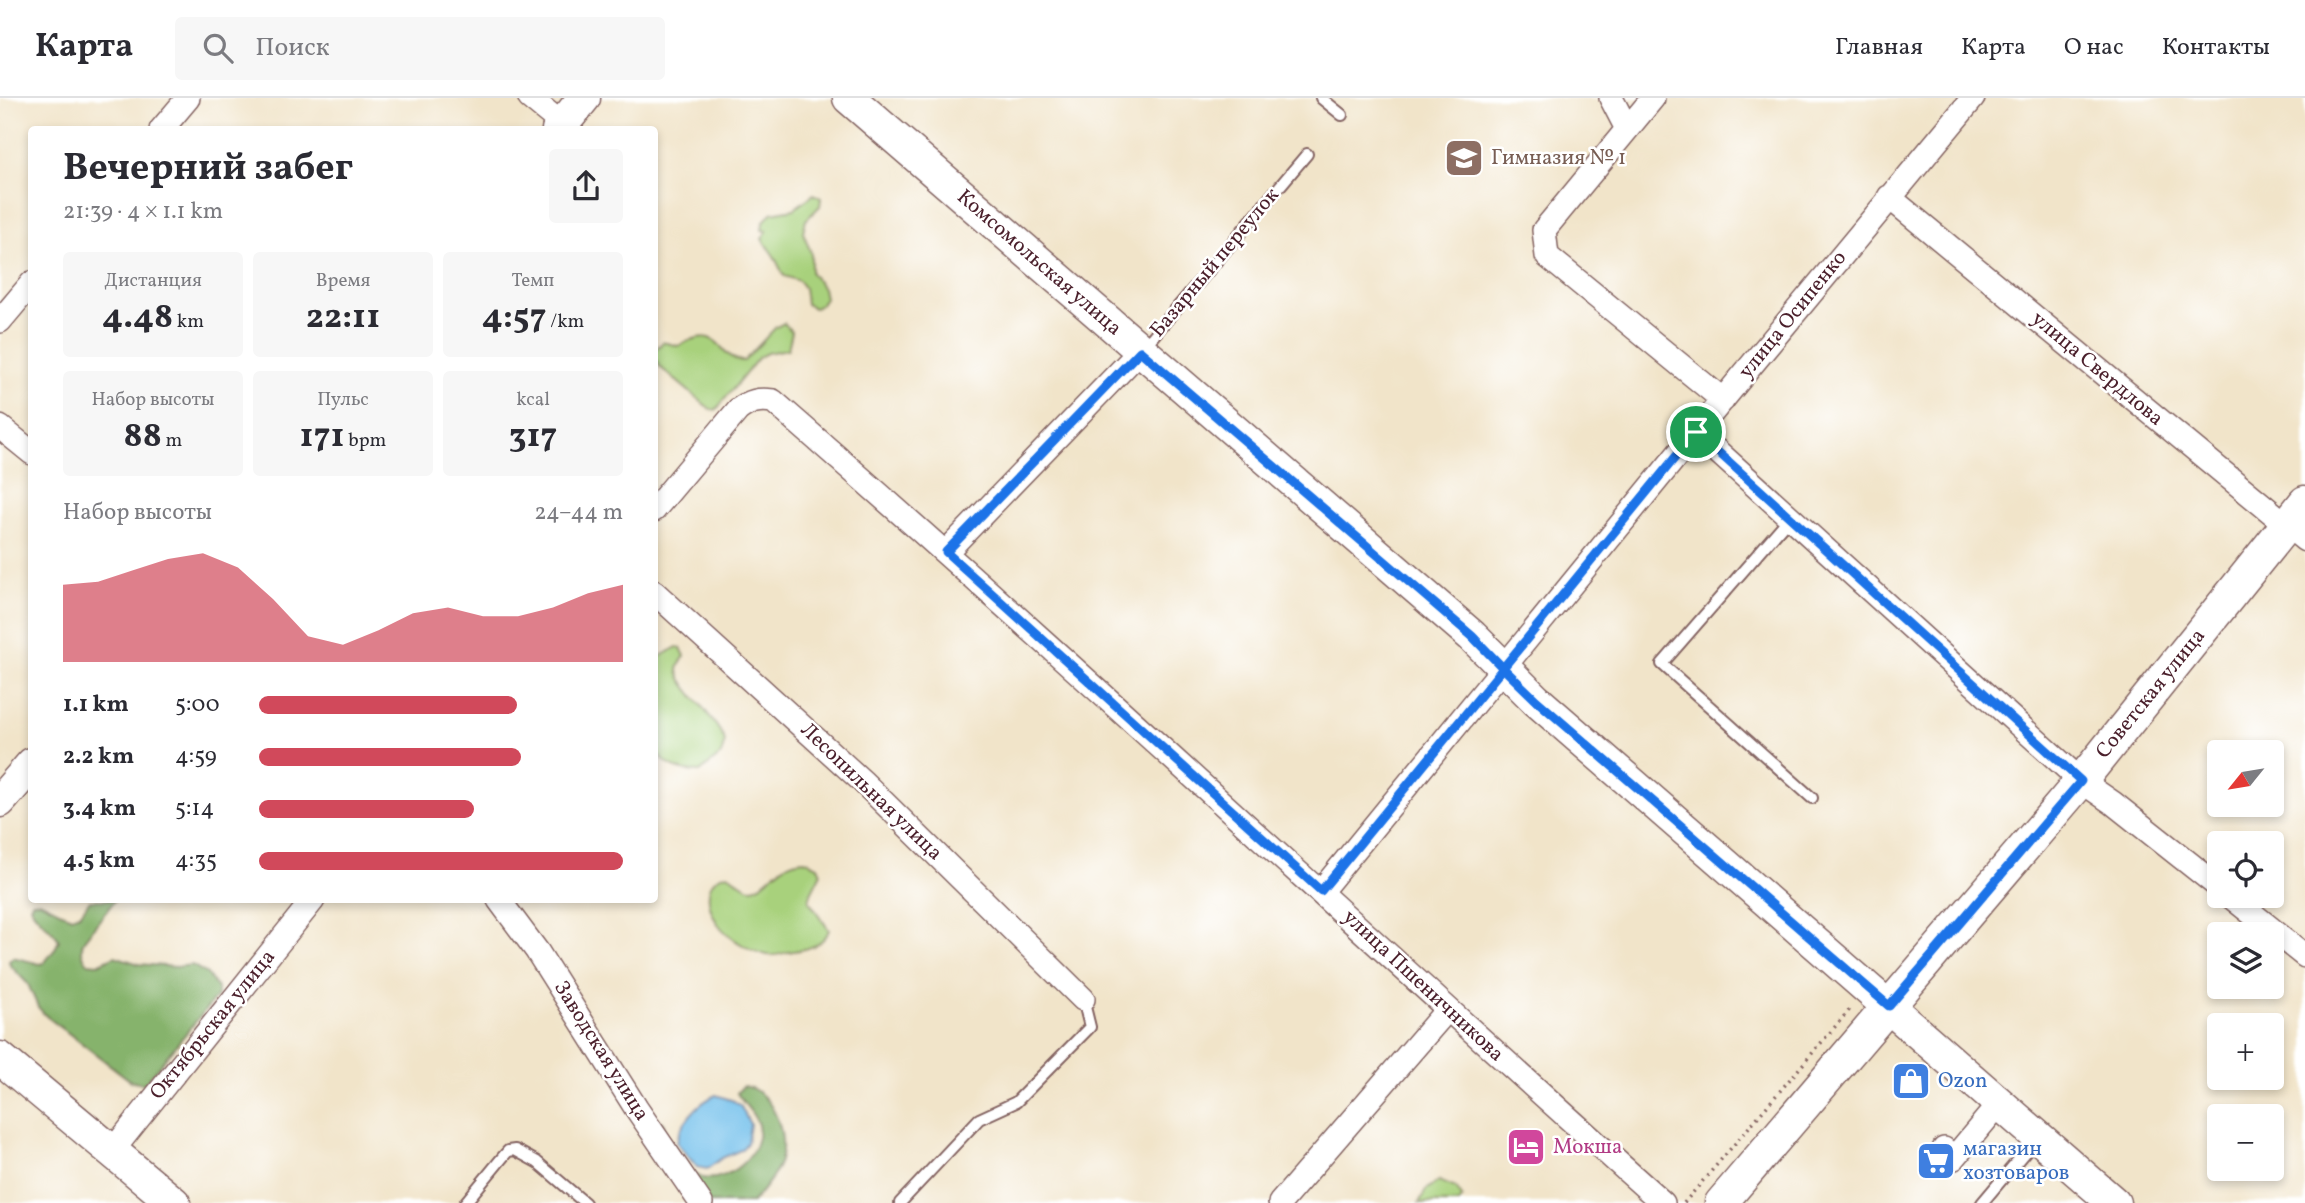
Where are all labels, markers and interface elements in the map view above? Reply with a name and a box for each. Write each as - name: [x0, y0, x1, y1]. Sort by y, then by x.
- search box: [175, 17, 665, 80]
- text: Карта: [35, 25, 133, 71]
- icon: search: [199, 29, 237, 67]
- text: Поиск: [255, 30, 330, 66]
- text: Главная: [1835, 31, 1923, 65]
- text: Карта: [1961, 31, 2026, 65]
- text: О нас: [2064, 31, 2124, 65]
- text: Контакты: [2162, 31, 2270, 65]
- school or university icon: Гимназия № 1: [1443, 137, 1485, 179]
- text: Вечерний забег: [63, 143, 353, 196]
- place label: Гимназия № 1: [1491, 144, 1626, 173]
- button: share: [549, 149, 623, 223]
- street label: Базарный переулок: [1144, 182, 1286, 344]
- street label: Комсомольская улица: [950, 183, 1128, 343]
- text: 21:39 · 4 × 1.1 km: [63, 196, 223, 228]
- street label: улица Осипенко: [1732, 245, 1854, 385]
- text: Дистанция: [104, 268, 202, 294]
- text: Время: [316, 268, 370, 294]
- text: Темп: [512, 268, 554, 294]
- text: 4.48: [102, 294, 173, 342]
- text: 22:11: [306, 294, 380, 342]
- text: 4:57: [482, 294, 546, 342]
- street label: улица Свердлова: [2025, 305, 2169, 433]
- text: km: [173, 309, 204, 335]
- text: /km: [546, 309, 584, 335]
- text: Набор высоты: [91, 387, 215, 413]
- text: Пульс: [317, 387, 369, 413]
- text: kcal: [516, 387, 550, 413]
- pin: [1666, 402, 1726, 462]
- text: 88: [124, 413, 162, 461]
- text: 171: [300, 413, 344, 461]
- text: 317: [509, 413, 557, 461]
- icon: arrive: [1677, 413, 1715, 451]
- text: m: [162, 428, 182, 454]
- text: bpm: [344, 428, 386, 454]
- text: Набор высоты: [63, 497, 212, 529]
- text: 24–44 m: [534, 497, 623, 529]
- street label: Советская улица: [2089, 623, 2213, 765]
- text: 1.1 km: [63, 689, 129, 721]
- text: 5:00: [175, 689, 220, 721]
- street label: Лесопильная улица: [793, 716, 949, 868]
- north arrow: [2207, 740, 2284, 817]
- map controls: [2207, 740, 2284, 1181]
- text: 2.2 km: [63, 741, 134, 773]
- text: 4:59: [175, 741, 217, 773]
- text: 3.4 km: [63, 793, 136, 825]
- text: 5:14: [175, 793, 214, 825]
- button: locate: [2207, 831, 2284, 908]
- text: 4.5 km: [63, 845, 135, 877]
- text: 4:35: [175, 845, 217, 877]
- street label: улица Пшеничникова: [1336, 903, 1510, 1069]
- button: layers: [2207, 922, 2284, 999]
- street label: Октябрьская улица: [143, 944, 283, 1106]
- street label: Заводская улица: [546, 975, 656, 1127]
- button: +: [2207, 1013, 2284, 1090]
- shop icon: Ozon: [1890, 1060, 1932, 1102]
- place label: Ozon: [1938, 1067, 1988, 1096]
- button: −: [2207, 1104, 2284, 1181]
- hotel icon: Мокша: [1505, 1126, 1547, 1168]
- place label: Мокша: [1553, 1133, 1622, 1162]
- place label: магазин хозтоваров: [1963, 1135, 2070, 1188]
- supermarket icon: магазин хозтоваров: [1915, 1140, 1957, 1182]

